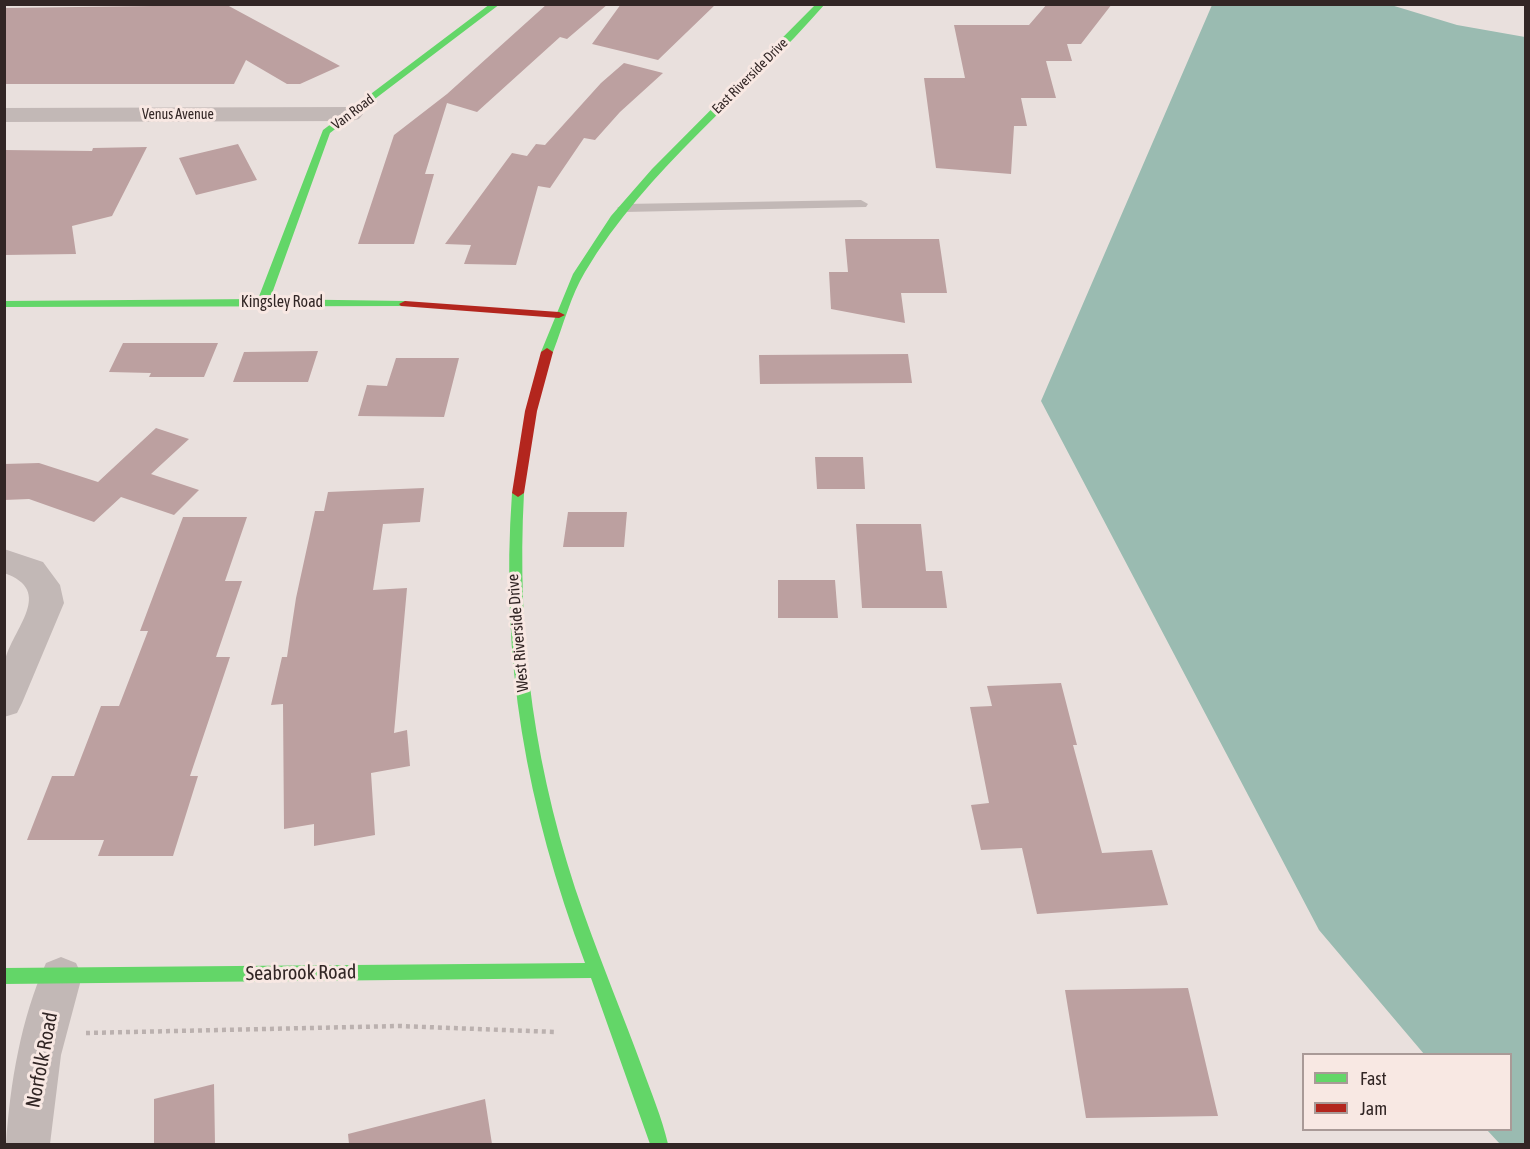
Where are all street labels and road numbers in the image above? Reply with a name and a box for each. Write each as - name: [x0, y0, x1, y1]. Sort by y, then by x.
- street label: East Riverside Drive: [709, 35, 791, 117]
- street label: Van Road: [329, 91, 377, 133]
- street label: Venus Avenue: [142, 107, 214, 123]
- street label: Kingsley Road: [241, 292, 323, 312]
- street label: West Riverside Drive: [503, 573, 533, 693]
- street label: Seabrook Road: [245, 960, 357, 986]
- street label: Norfolk Road: [21, 1010, 63, 1110]

